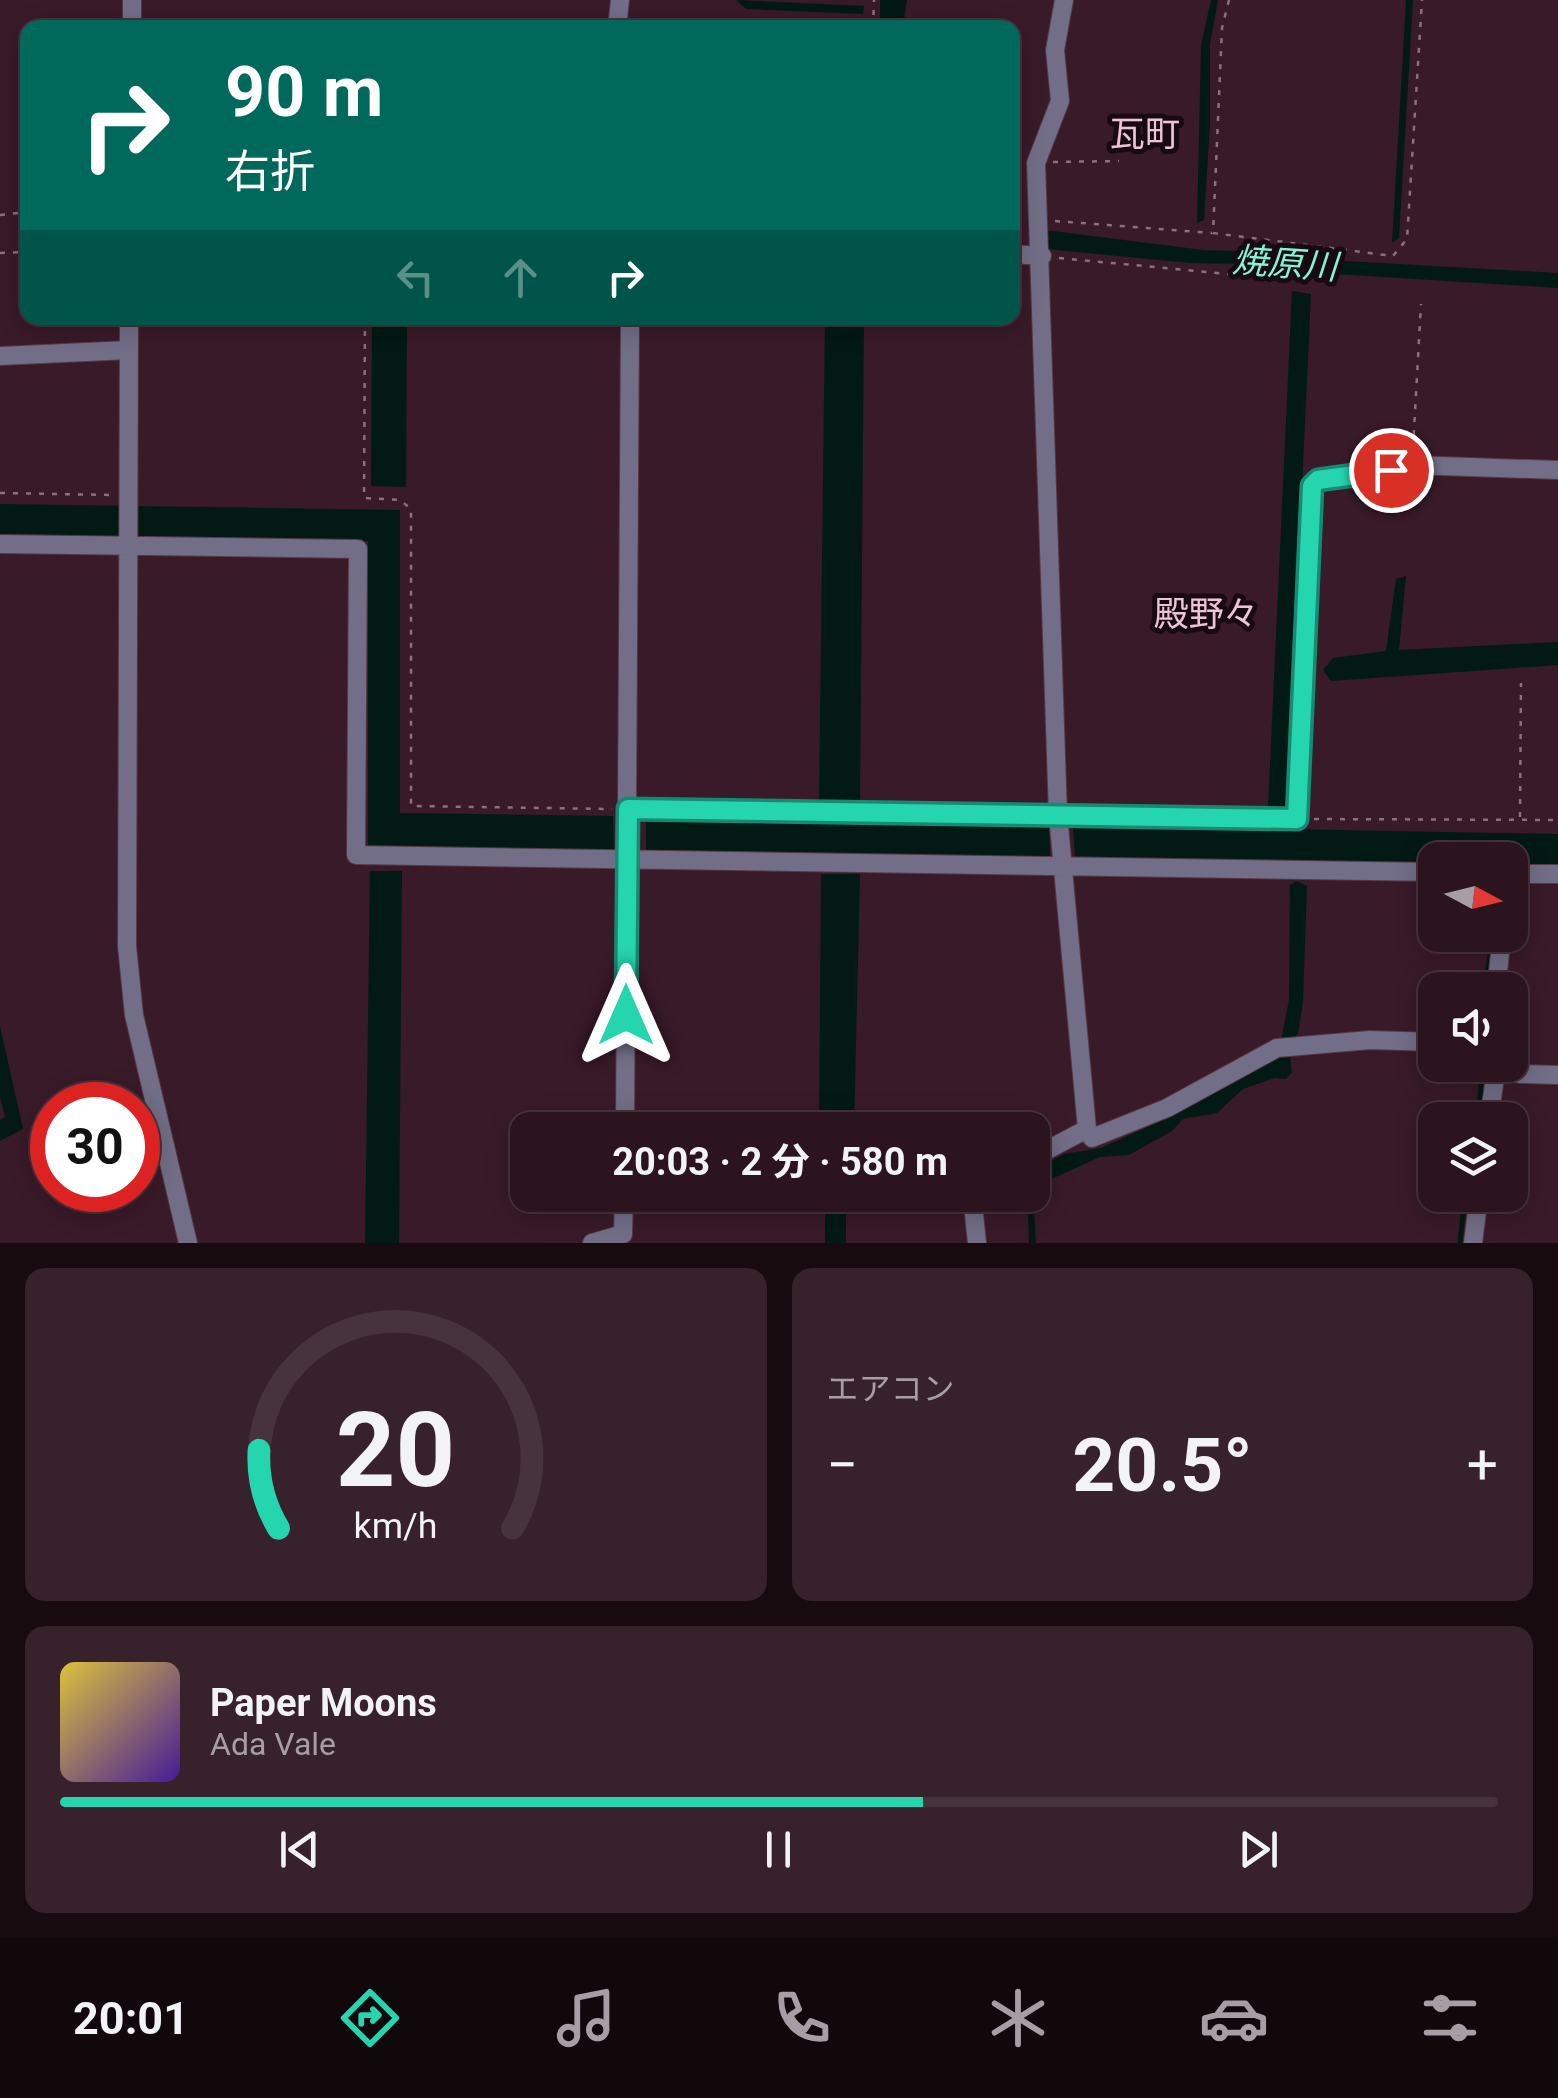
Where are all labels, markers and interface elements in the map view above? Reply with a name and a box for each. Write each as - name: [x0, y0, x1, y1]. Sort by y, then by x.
- text: 90 m: [225, 51, 383, 133]
- icon: right: [60, 60, 190, 190]
- district label: 瓦町: [1110, 114, 1180, 155]
- text: 右折: [225, 145, 315, 198]
- water label: 焼原川: [1231, 240, 1343, 288]
- icon: left: [388, 250, 443, 305]
- icon: ahead: [493, 250, 548, 305]
- icon: right: [598, 250, 653, 305]
- pin: [1349, 428, 1434, 513]
- icon: arrive: [1364, 443, 1419, 498]
- district label: 殿野々: [1153, 594, 1259, 635]
- north arrow: [1418, 842, 1528, 952]
- map controls: [1418, 842, 1528, 1212]
- position arrow: [574, 963, 678, 1067]
- button: sound: [1418, 972, 1528, 1082]
- speed limit sign: 30: [30, 1082, 160, 1212]
- button: layers: [1418, 1102, 1528, 1212]
- text: 20:03 · 2 分 · 580 m: [612, 1140, 948, 1184]
- text: エアコン: [827, 1370, 955, 1408]
- text: 20: [336, 1390, 455, 1511]
- text: 20.5°: [1072, 1421, 1252, 1509]
- text: −: [827, 1433, 858, 1497]
- text: +: [1467, 1433, 1498, 1497]
- text: km/h: [354, 1505, 438, 1547]
- text: Paper Moons: [210, 1681, 437, 1725]
- text: Ada Vale: [210, 1725, 336, 1763]
- icon: previous: [272, 1822, 327, 1877]
- icon: pause: [751, 1822, 806, 1877]
- icon: next: [1231, 1822, 1286, 1877]
- icon: directions: [335, 1983, 405, 2053]
- icon: music: [551, 1983, 621, 2053]
- icon: phone: [767, 1983, 837, 2053]
- icon: climate: [983, 1983, 1053, 2053]
- icon: car: [1199, 1983, 1269, 2053]
- icon: filters: [1415, 1983, 1485, 2053]
- text: 20:01: [73, 1992, 189, 2045]

